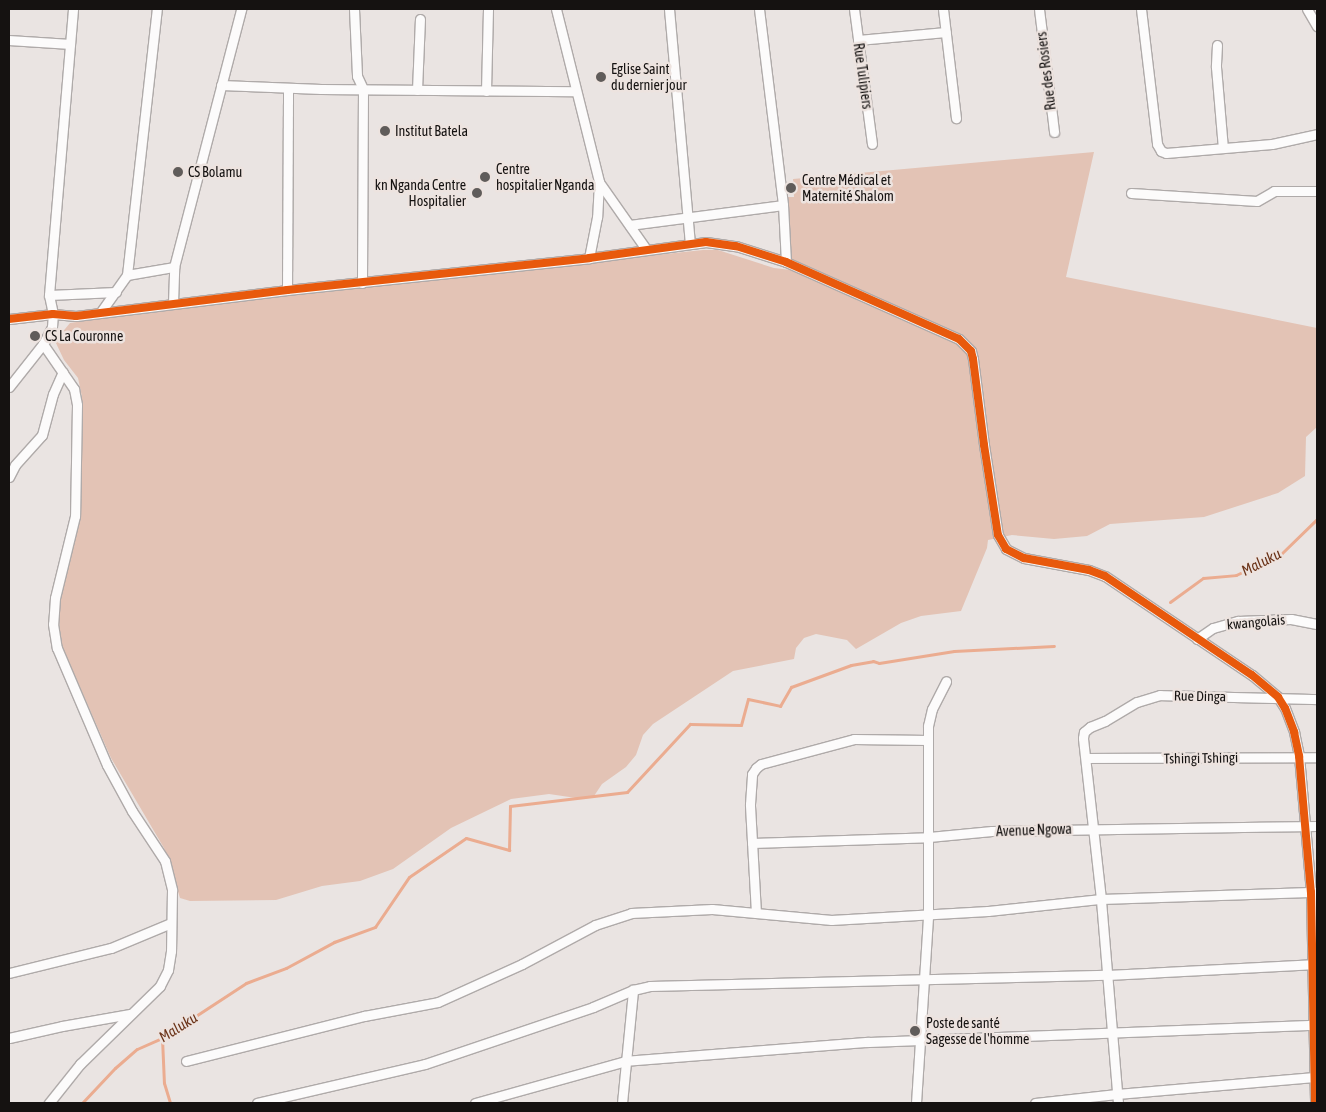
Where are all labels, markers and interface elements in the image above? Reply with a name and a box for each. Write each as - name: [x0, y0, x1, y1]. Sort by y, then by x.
- street label: Rue des Rosiers: [1033, 31, 1059, 111]
- street label: Rue Tulipiers: [850, 42, 876, 110]
- place label: Eglise Saint du dernier jour: [611, 61, 687, 94]
- marker: Eglise Saint du dernier jour: [595, 71, 607, 83]
- place label: Institut Batela: [395, 123, 468, 139]
- marker: Institut Batela: [379, 125, 391, 137]
- place label: Centre hospitalier Nganda: [496, 161, 594, 193]
- place label: CS Bolamu: [188, 164, 242, 180]
- marker: CS Bolamu: [172, 166, 184, 178]
- marker: Centre hospitalier Nganda: [478, 170, 492, 184]
- place label: Centre Médical et Maternité Shalom: [802, 172, 894, 204]
- place label: kn Nganda Centre Hospitalier: [375, 177, 466, 210]
- marker: Centre Médical et Maternité Shalom: [784, 181, 798, 195]
- marker: kn Nganda Centre Hospitalier: [470, 186, 484, 200]
- place label: CS La Couronne: [45, 328, 123, 344]
- marker: CS La Couronne: [29, 330, 41, 342]
- water label: Maluku: [1238, 544, 1284, 580]
- street label: kwangolais: [1226, 611, 1286, 633]
- street label: Rue Dinga: [1174, 687, 1226, 705]
- street label: Tshingi Tshingi: [1164, 749, 1238, 767]
- street label: Avenue Ngowa: [996, 820, 1072, 840]
- water label: Maluku: [155, 1008, 201, 1046]
- place label: Poste de santé Sagesse de l'homme: [926, 1015, 1029, 1048]
- marker: Poste de santé Sagesse de l'homme: [908, 1024, 922, 1038]

